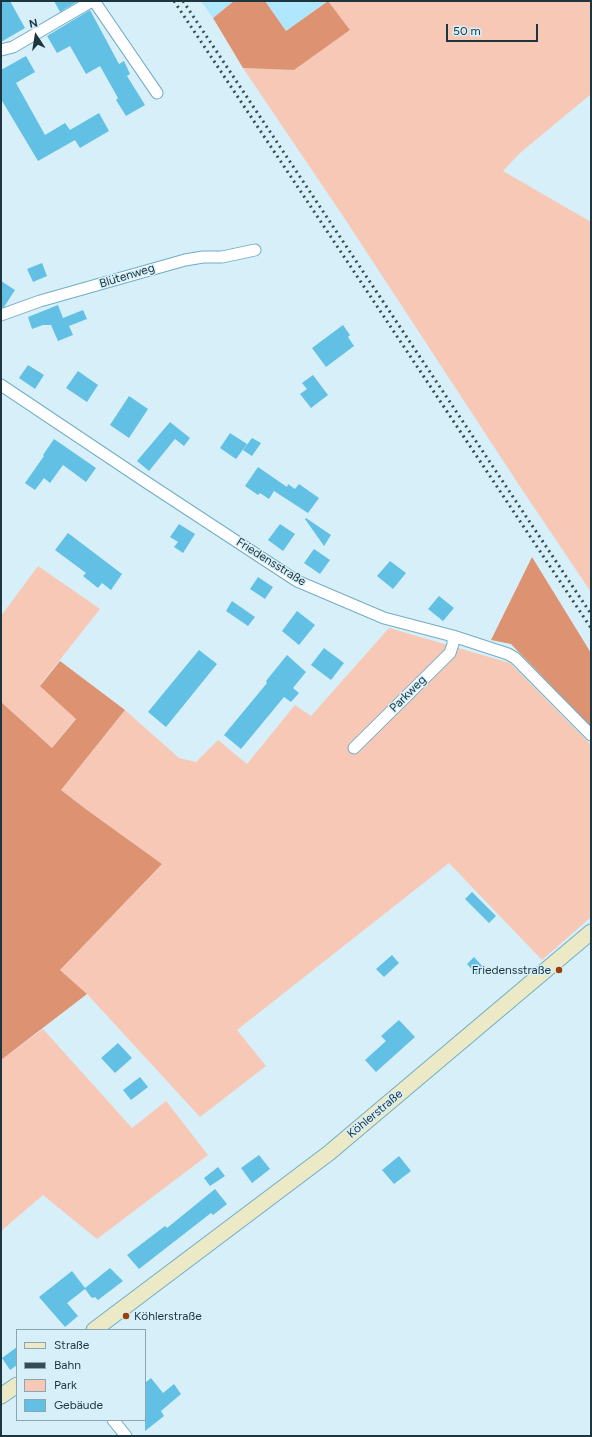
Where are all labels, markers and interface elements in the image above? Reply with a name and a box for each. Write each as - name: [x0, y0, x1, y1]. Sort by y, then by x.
- north arrow: [16, 16, 56, 56]
- scale bar: [448, 16, 540, 42]
- text: N: [28, 17, 39, 31]
- text: 50 m: [453, 24, 481, 38]
- street label: Blütenweg: [98, 261, 156, 291]
- street label: Friedensstraße: [234, 535, 308, 589]
- street label: Parkweg: [387, 673, 429, 715]
- place label: Friedensstraße: [472, 963, 551, 977]
- marker: Friedensstraße: [554, 965, 564, 975]
- street label: Köhlerstraße: [344, 1087, 406, 1141]
- place label: Köhlerstraße: [134, 1309, 202, 1323]
- marker: Köhlerstraße: [121, 1311, 131, 1321]
- legend: [16, 1329, 146, 1421]
- text: Straße: [54, 1338, 89, 1352]
- text: Bahn: [54, 1358, 81, 1372]
- text: Park: [54, 1378, 77, 1392]
- text: Gebäude: [54, 1398, 103, 1412]

